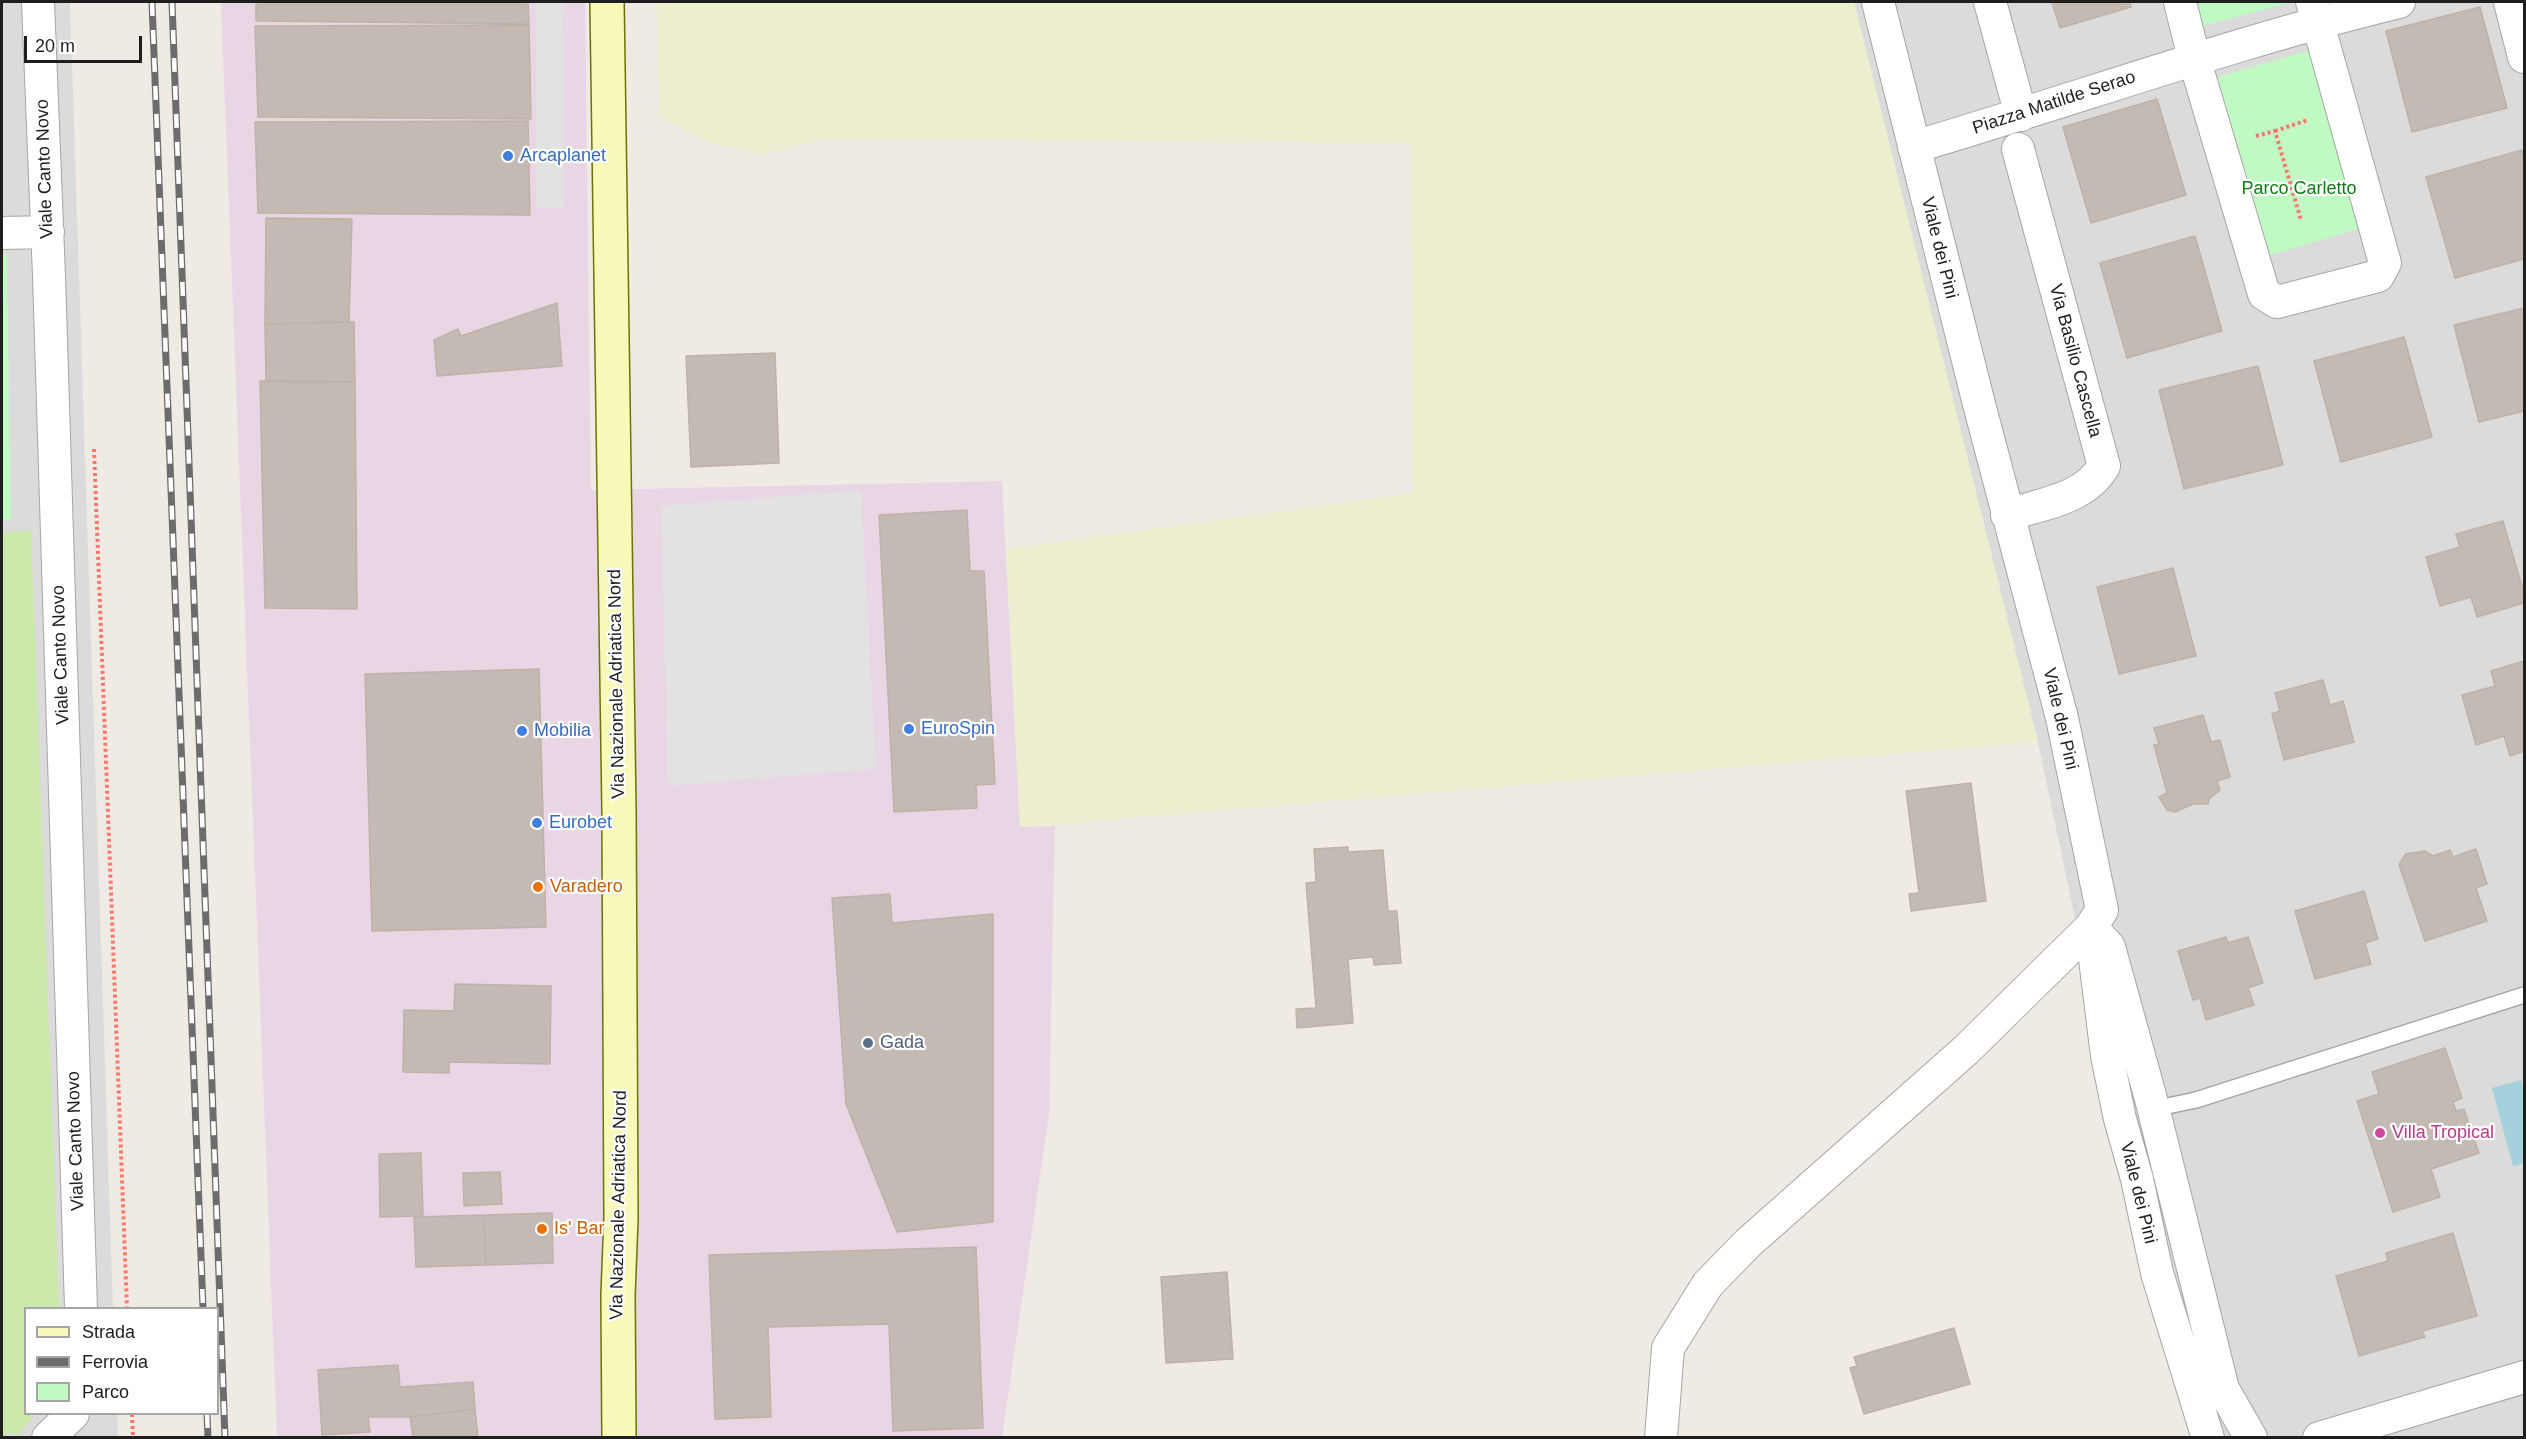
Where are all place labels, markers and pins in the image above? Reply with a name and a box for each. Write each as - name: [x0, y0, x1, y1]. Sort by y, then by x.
- place label: Arcaplanet: [520, 145, 606, 167]
- marker: Arcaplanet: [501, 149, 515, 163]
- place label: EuroSpin: [921, 718, 995, 740]
- place label: Mobilia: [534, 720, 591, 742]
- marker: EuroSpin: [902, 722, 916, 736]
- marker: Mobilia: [515, 724, 529, 738]
- place label: Eurobet: [549, 812, 612, 834]
- marker: Eurobet: [530, 816, 544, 830]
- place label: Varadero: [550, 876, 623, 898]
- marker: Varadero: [531, 880, 545, 894]
- place label: Gada: [880, 1032, 924, 1054]
- marker: Gada: [861, 1036, 875, 1050]
- place label: Villa Tropical: [2392, 1122, 2494, 1144]
- marker: Villa Tropical: [2373, 1126, 2387, 1140]
- place label: Is' Bar: [554, 1218, 604, 1240]
- marker: Is' Bar: [535, 1222, 549, 1236]

